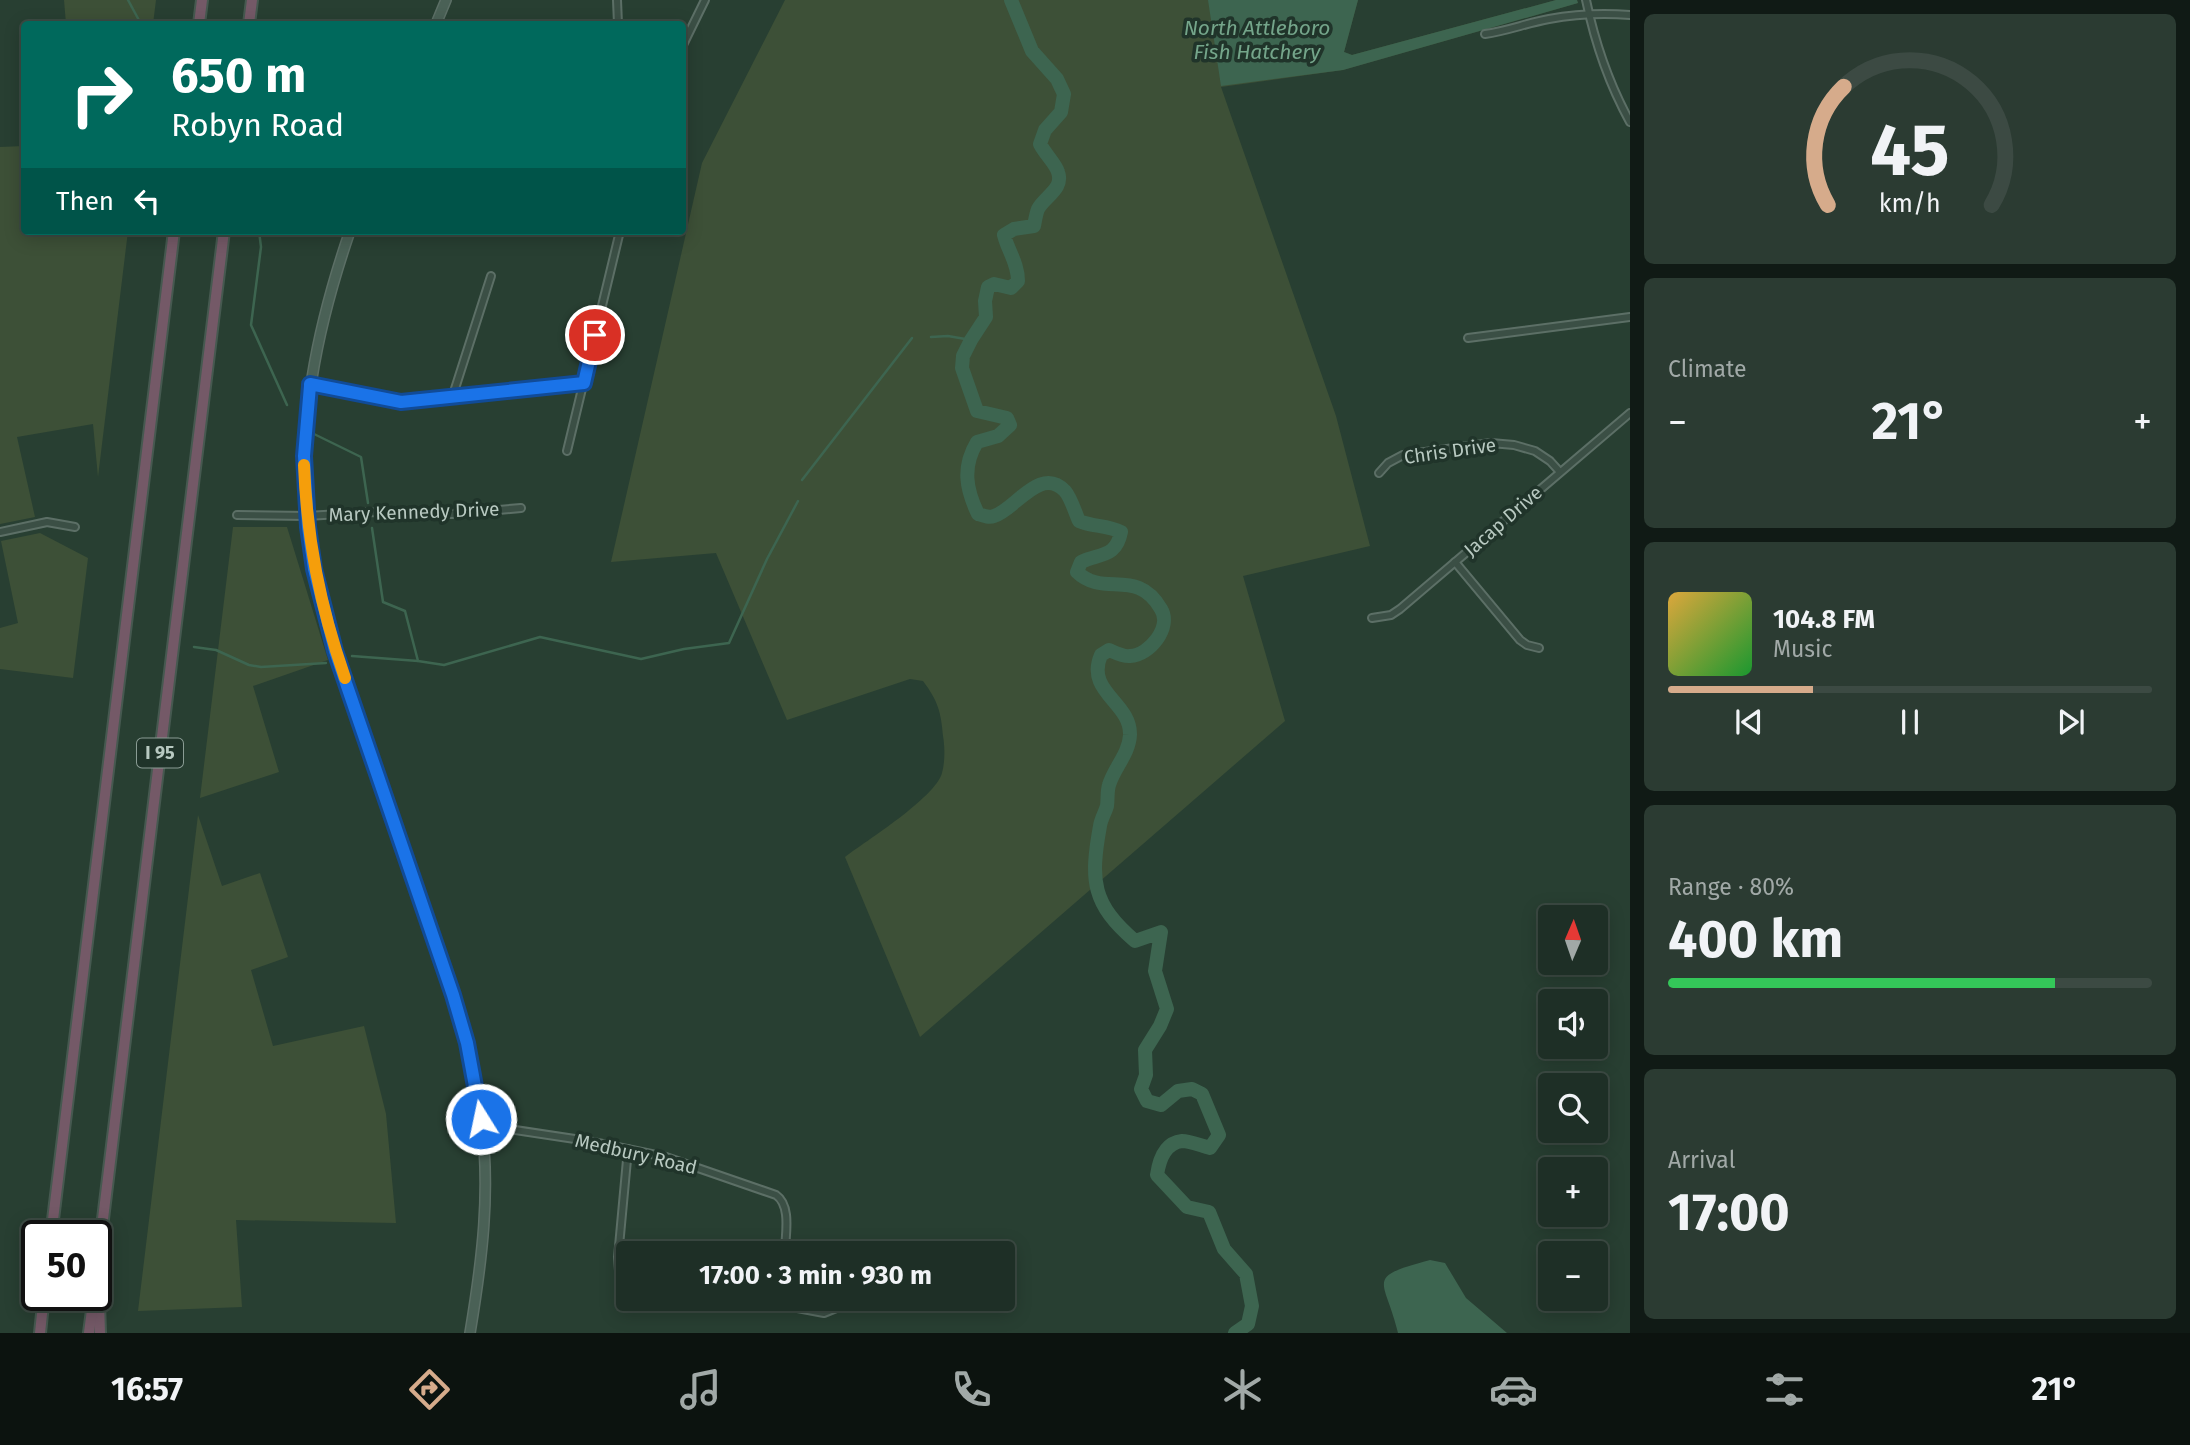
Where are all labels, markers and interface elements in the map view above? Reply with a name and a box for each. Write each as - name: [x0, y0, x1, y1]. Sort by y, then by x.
- water label: North Attleboro Fish Hatchery: [1184, 15, 1330, 65]
- text: 650 m: [171, 46, 306, 105]
- icon: right: [56, 49, 147, 140]
- text: Robyn Road: [171, 106, 344, 144]
- text: 45: [1870, 107, 1950, 194]
- icon: left: [128, 182, 166, 220]
- text: Then: [56, 186, 114, 217]
- text: km/h: [1879, 189, 1941, 219]
- pin: [565, 305, 625, 365]
- icon: arrive: [576, 316, 614, 354]
- text: Climate: [1668, 355, 1747, 383]
- text: 21°: [1872, 390, 1949, 453]
- text: −: [1668, 399, 1687, 445]
- text: +: [2133, 399, 2152, 445]
- street label: Chris Drive: [1402, 433, 1498, 469]
- street label: Jacap Drive: [1459, 481, 1547, 561]
- street label: Mary Kennedy Drive: [328, 498, 500, 526]
- text: 104.8 FM: [1773, 604, 1875, 635]
- text: Music: [1773, 635, 1833, 663]
- icon: previous: [1730, 703, 1768, 741]
- icon: pause: [1891, 703, 1929, 741]
- icon: next: [2052, 703, 2090, 741]
- road number: I 95: [137, 738, 183, 768]
- text: Range · 80%: [1668, 873, 1794, 901]
- north arrow: [1538, 905, 1608, 975]
- map controls: [1538, 905, 1608, 1311]
- text: 400 km: [1668, 908, 1843, 971]
- button: sound: [1538, 989, 1608, 1059]
- button: search: [1538, 1073, 1608, 1143]
- position arrow: [444, 1082, 518, 1156]
- street label: Medbury Road: [573, 1129, 699, 1179]
- text: Arrival: [1668, 1146, 1735, 1174]
- button: +: [1538, 1157, 1608, 1227]
- text: 17:00: [1668, 1181, 1790, 1244]
- speed limit sign: 50: [21, 1220, 112, 1311]
- button: −: [1538, 1241, 1608, 1311]
- text: 17:00 · 3 min · 930 m: [699, 1260, 932, 1291]
- icon: directions: [405, 1365, 454, 1414]
- icon: music: [676, 1365, 725, 1414]
- icon: phone: [947, 1365, 996, 1414]
- icon: climate: [1218, 1365, 1267, 1414]
- icon: car: [1489, 1365, 1538, 1414]
- icon: filters: [1760, 1365, 1809, 1414]
- text: 16:57: [111, 1370, 183, 1408]
- text: 21°: [2032, 1370, 2079, 1408]

